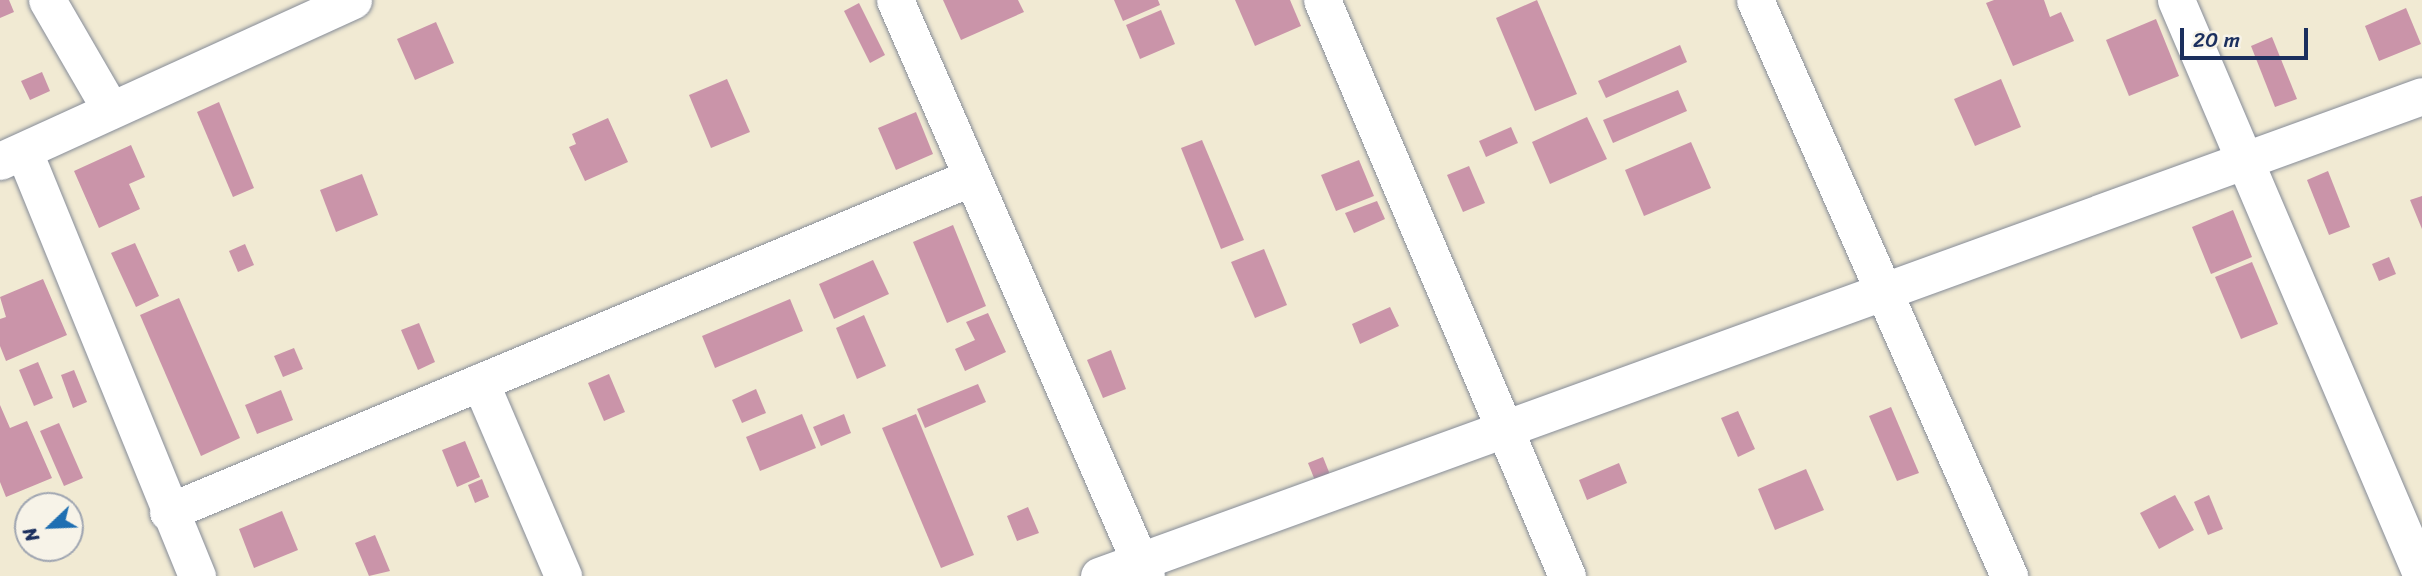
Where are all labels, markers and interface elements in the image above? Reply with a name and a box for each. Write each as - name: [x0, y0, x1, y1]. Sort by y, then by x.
- scale bar: [2184, 14, 2312, 58]
- text: 20 m: [2193, 21, 2240, 59]
- north arrow: [14, 492, 84, 562]
- text: N: [13, 522, 49, 547]

